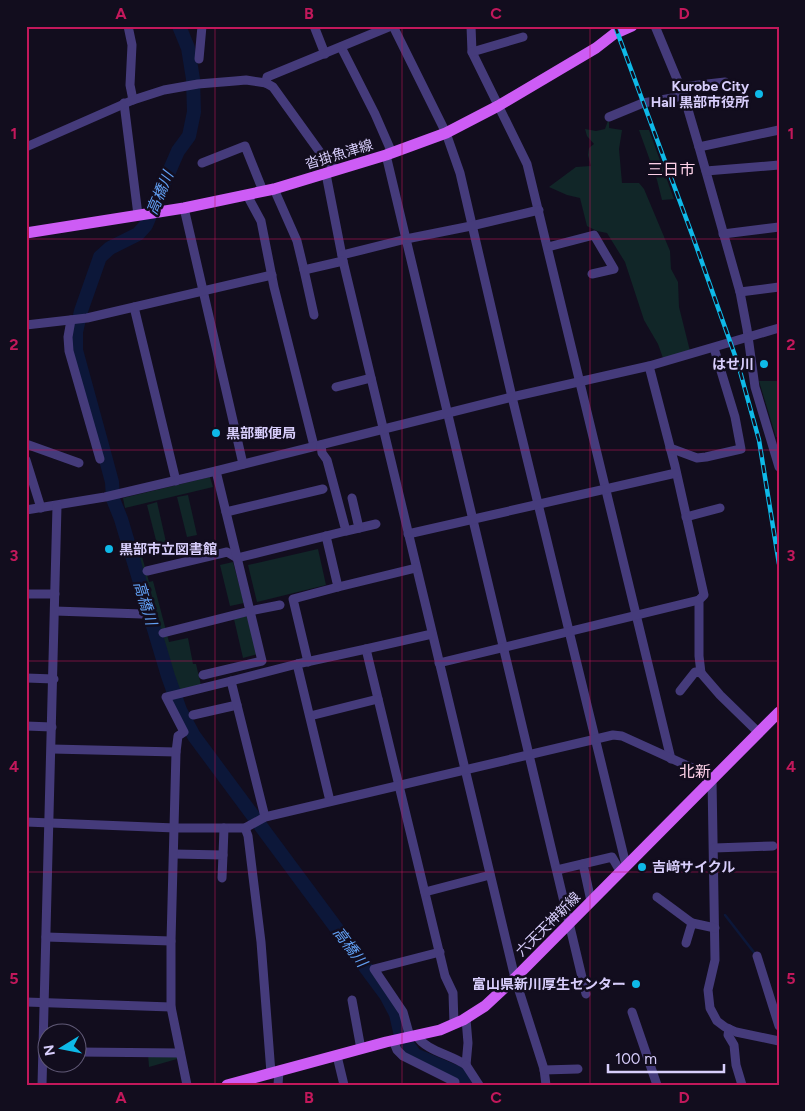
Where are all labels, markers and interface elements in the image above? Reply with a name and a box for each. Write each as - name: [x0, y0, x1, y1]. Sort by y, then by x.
- text: A: [115, 4, 127, 23]
- text: B: [304, 4, 314, 23]
- text: C: [490, 4, 502, 23]
- text: D: [678, 4, 690, 23]
- place label: Kurobe City Hall 黒部市役所: [651, 78, 750, 111]
- marker: Kurobe City Hall 黒部市役所: [753, 88, 765, 100]
- text: 1: [11, 124, 17, 143]
- text: 1: [788, 124, 794, 143]
- street label: 沓掛魚津線: [303, 136, 375, 173]
- district label: 三日市: [647, 160, 695, 179]
- water label: 高橋川: [143, 167, 178, 217]
- text: 2: [9, 335, 19, 354]
- text: 2: [786, 335, 796, 354]
- place label: はせ川: [712, 356, 754, 373]
- marker: はせ川: [758, 358, 770, 370]
- place label: 黒部郵便局: [226, 425, 296, 442]
- marker: 黒部郵便局: [210, 427, 222, 439]
- place label: 黒部市立図書館: [119, 541, 217, 558]
- marker: 黒部市立図書館: [103, 543, 115, 555]
- text: 3: [10, 546, 19, 565]
- text: 3: [787, 546, 796, 565]
- water label: 高橋川: [130, 579, 161, 629]
- text: 4: [9, 757, 19, 776]
- text: 4: [786, 757, 796, 776]
- district label: 北新: [679, 762, 711, 781]
- place label: 吉﨑サイクル: [652, 859, 735, 876]
- marker: 吉﨑サイクル: [636, 861, 648, 873]
- street label: 六天天神新線: [513, 889, 584, 960]
- water label: 高橋川: [329, 924, 372, 972]
- text: 5: [9, 969, 19, 988]
- text: 5: [786, 969, 796, 988]
- place label: 富山県新川厚生センター: [472, 976, 626, 993]
- marker: 富山県新川厚生センター: [630, 978, 642, 990]
- north arrow: [38, 1024, 88, 1074]
- scale bar: [608, 1041, 724, 1073]
- text: N: [40, 1043, 59, 1057]
- text: 100 m: [615, 1050, 657, 1068]
- text: A: [115, 1088, 127, 1107]
- text: B: [304, 1088, 314, 1107]
- text: C: [490, 1088, 502, 1107]
- text: D: [678, 1088, 690, 1107]

